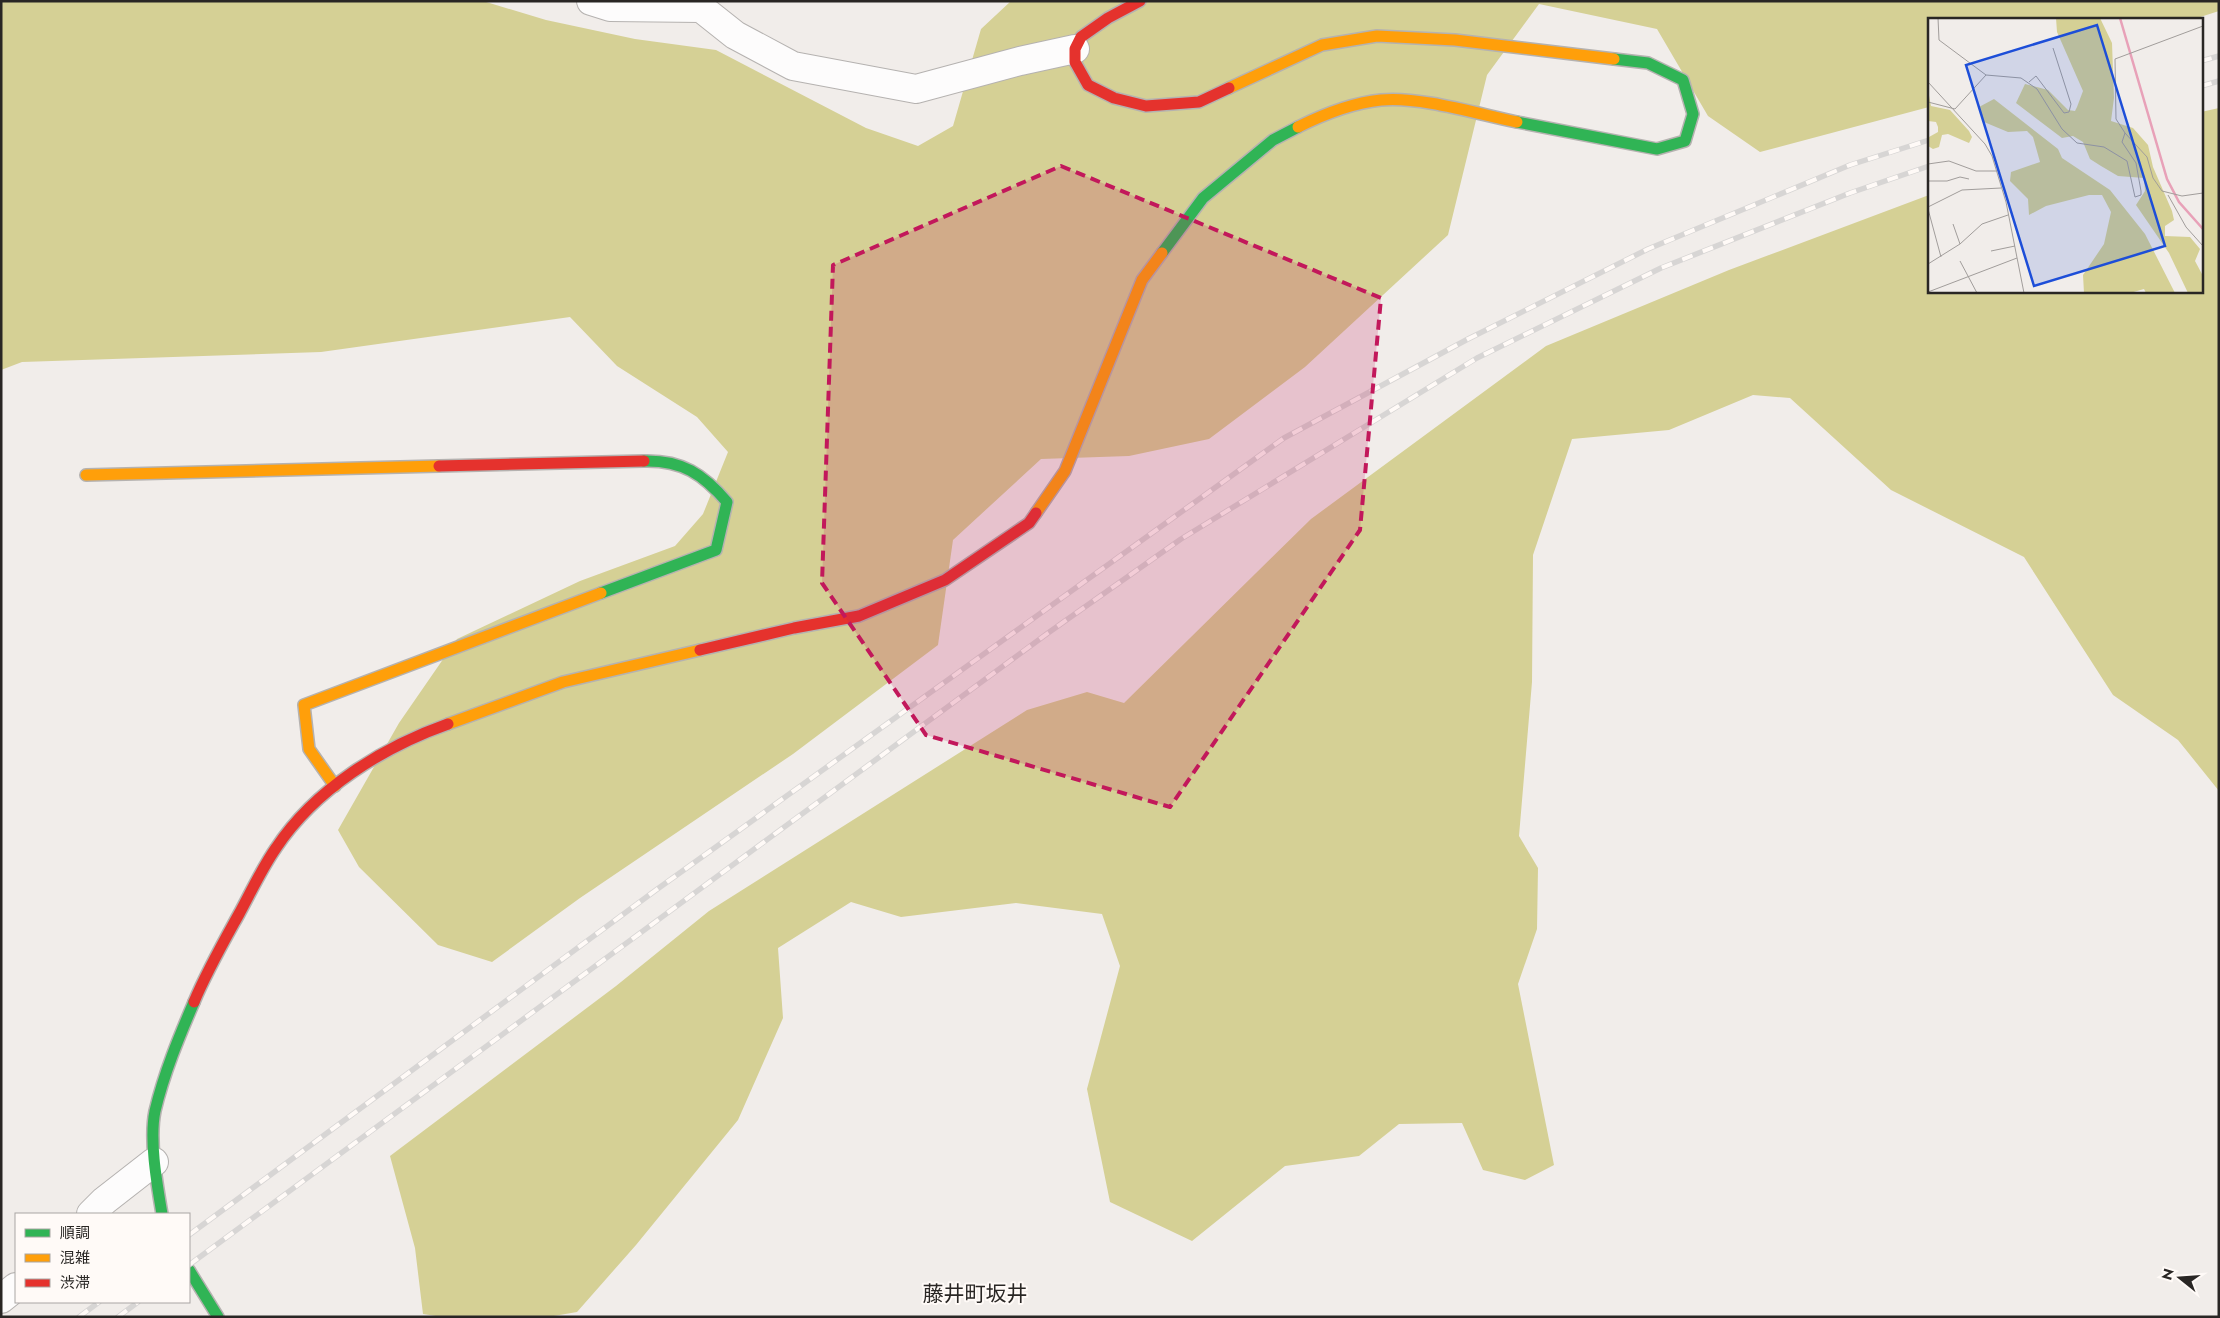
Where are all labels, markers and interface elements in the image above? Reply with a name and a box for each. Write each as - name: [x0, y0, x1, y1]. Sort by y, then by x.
- inset map: [1928, 18, 2202, 292]
- legend: [15, 1213, 190, 1303]
- text: 順調: [60, 1222, 90, 1244]
- text: 混雑: [60, 1247, 90, 1269]
- north arrow: [2155, 1253, 2205, 1303]
- text: N: [2156, 1266, 2179, 1282]
- text: 渋滞: [60, 1272, 90, 1294]
- district label: 藤井町坂井: [923, 1279, 1028, 1309]

